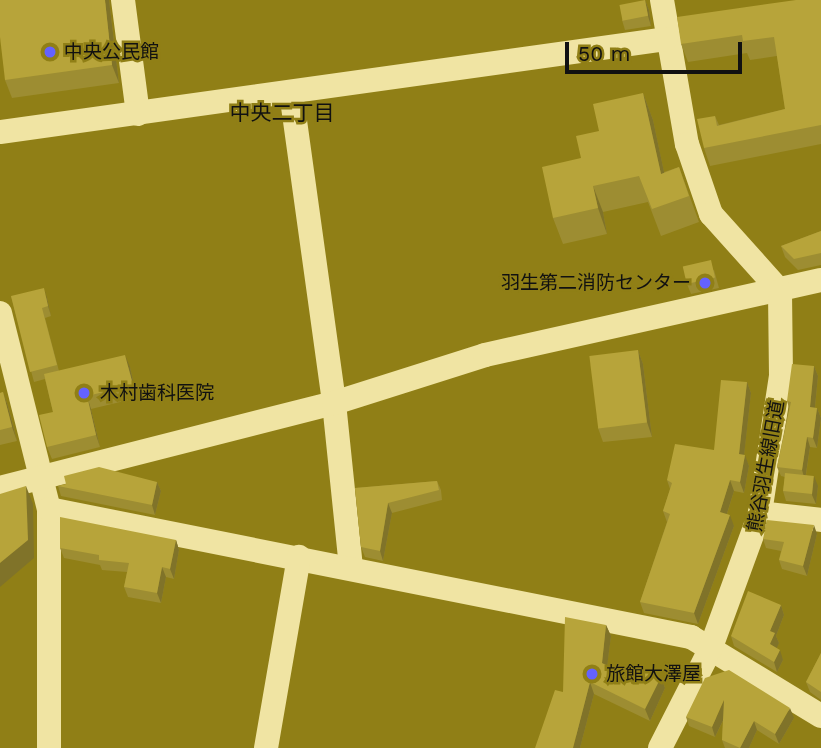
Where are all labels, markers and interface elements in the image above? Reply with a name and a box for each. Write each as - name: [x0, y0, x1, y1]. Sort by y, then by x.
- scale bar: [569, 28, 746, 72]
- place label: 中央公民館: [64, 41, 159, 63]
- text: 50 m: [578, 41, 630, 66]
- marker: 中央公民館: [42, 44, 58, 60]
- district label: 中央二丁目: [230, 100, 334, 126]
- place label: 羽生第二消防センター: [501, 272, 691, 294]
- marker: 羽生第二消防センター: [697, 275, 713, 291]
- place label: 木村歯科医院: [100, 382, 214, 404]
- marker: 木村歯科医院: [74, 383, 94, 403]
- street label: 熊谷羽生線旧道: [743, 399, 789, 533]
- place label: 旅館大澤屋: [606, 663, 701, 685]
- marker: 旅館大澤屋: [584, 666, 600, 682]

